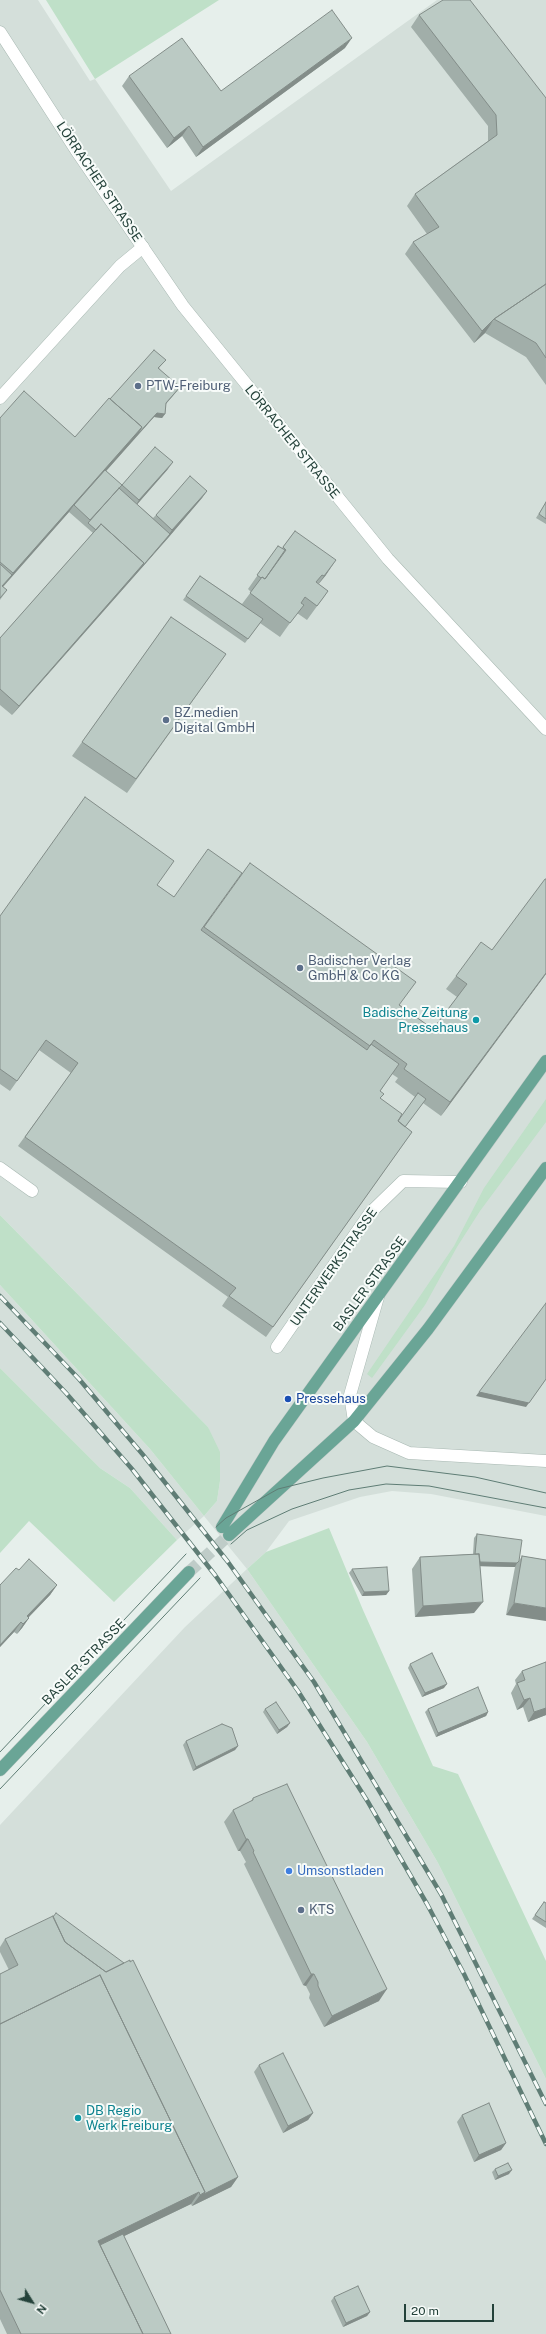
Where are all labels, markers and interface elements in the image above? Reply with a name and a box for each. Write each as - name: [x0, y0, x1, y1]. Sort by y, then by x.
- street label: LÖRRACHER STRASSE: [53, 119, 145, 245]
- place label: PTW-Freiburg: [146, 378, 231, 394]
- marker: PTW-Freiburg: [133, 381, 143, 391]
- street label: LÖRRACHER STRASSE: [241, 382, 343, 502]
- place label: BZ.medien Digital GmbH: [174, 705, 255, 736]
- marker: BZ.medien Digital GmbH: [161, 715, 171, 725]
- place label: Badischer Verlag GmbH & Co KG: [308, 953, 411, 984]
- marker: Badischer Verlag GmbH & Co KG: [295, 963, 305, 973]
- place label: Badische Zeitung Pressehaus: [363, 1005, 468, 1036]
- marker: Badische Zeitung Pressehaus: [471, 1015, 481, 1025]
- street label: UNTERWERKSTRASSE: [287, 1205, 381, 1329]
- street label: BASLER STRASSE: [330, 1233, 410, 1335]
- place label: Pressehaus: [296, 1391, 366, 1407]
- marker: Pressehaus: [283, 1394, 293, 1404]
- street label: BASLER STRASSE: [39, 1616, 129, 1708]
- place label: Umsonstladen: [297, 1863, 384, 1879]
- marker: Umsonstladen: [284, 1866, 294, 1876]
- place label: KTS: [309, 1902, 334, 1918]
- marker: KTS: [296, 1905, 306, 1915]
- place label: DB Regio Werk Freiburg: [86, 2103, 172, 2134]
- marker: DB Regio Werk Freiburg: [73, 2113, 83, 2123]
- north arrow: [12, 2282, 52, 2322]
- scale bar: [406, 2296, 496, 2322]
- text: N: [34, 2302, 49, 2316]
- text: 20 m: [411, 2304, 439, 2318]

